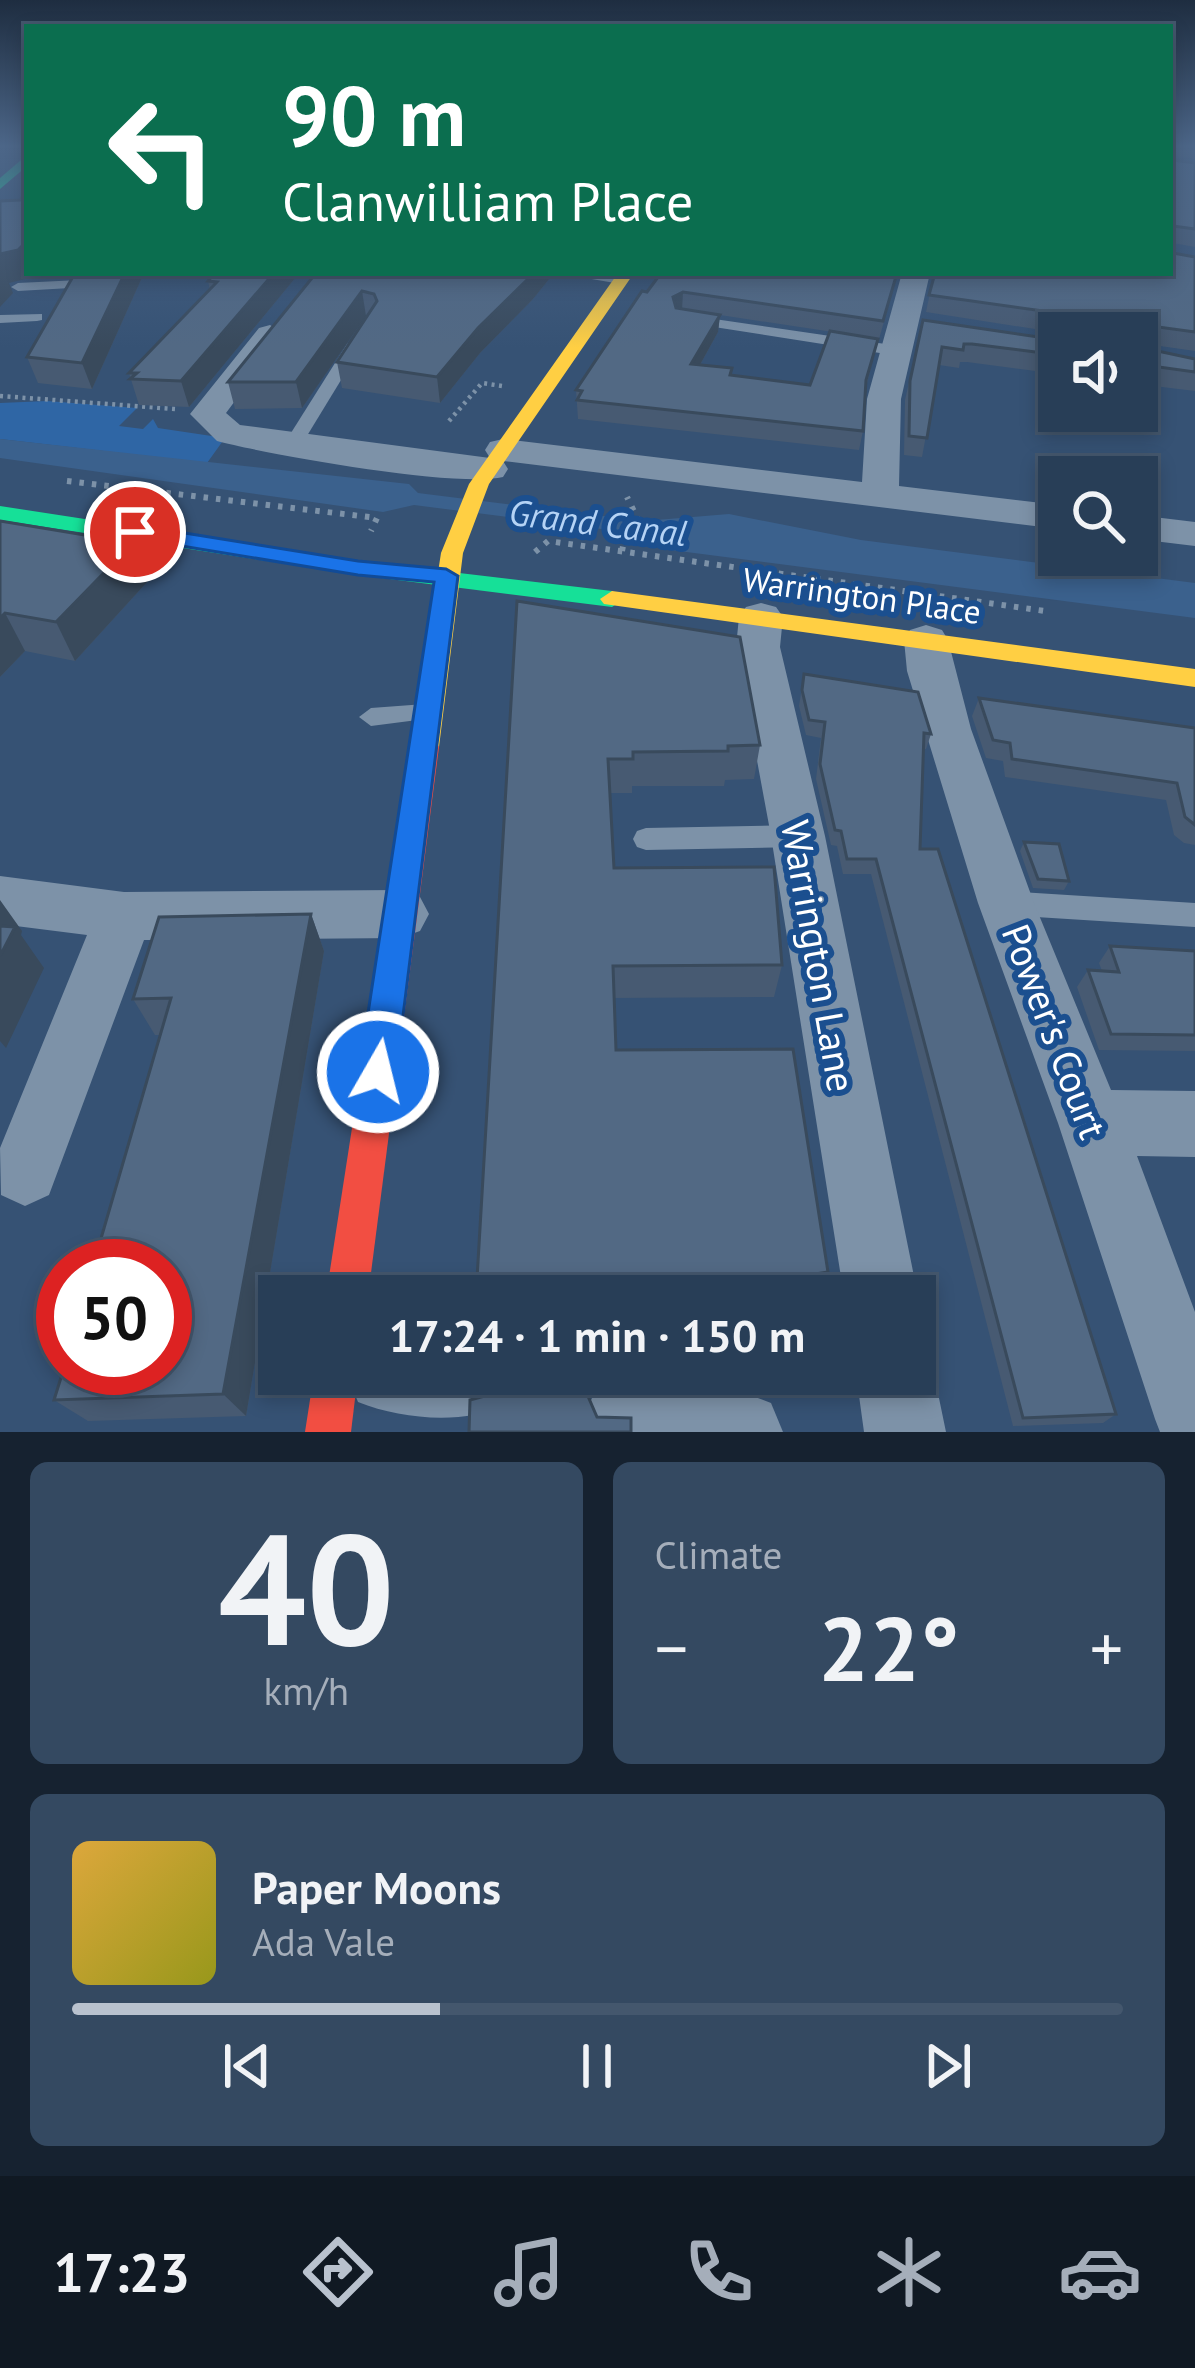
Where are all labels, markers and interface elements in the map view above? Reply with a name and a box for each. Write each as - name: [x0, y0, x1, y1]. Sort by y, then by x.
- text: 90 m: [282, 60, 466, 169]
- icon: left: [84, 72, 240, 228]
- text: Clanwilliam Place: [282, 166, 693, 236]
- map controls: [1038, 312, 1158, 576]
- button: sound: [1038, 312, 1158, 432]
- button: search: [1038, 456, 1158, 576]
- pin: [84, 481, 186, 583]
- water label: Grand Canal: [506, 488, 690, 556]
- icon: arrive: [102, 499, 168, 565]
- street label: Warrington Place: [740, 557, 984, 633]
- street label: Warrington Lane: [770, 816, 868, 1096]
- street label: Power's Court: [991, 917, 1119, 1145]
- position arrow: [315, 1009, 441, 1135]
- speed limit sign: 50: [36, 1239, 192, 1395]
- text: 17:24 · 1 min · 150 m: [389, 1306, 805, 1364]
- text: 40: [218, 1486, 395, 1688]
- text: Climate: [655, 1529, 782, 1580]
- text: 22°: [818, 1589, 959, 1706]
- text: −: [655, 1605, 688, 1690]
- text: +: [1090, 1605, 1123, 1690]
- text: km/h: [264, 1665, 349, 1716]
- text: Paper Moons: [252, 1858, 501, 1916]
- text: Ada Vale: [252, 1916, 395, 1967]
- icon: previous: [214, 2033, 280, 2099]
- icon: pause: [564, 2033, 630, 2099]
- icon: next: [915, 2033, 981, 2099]
- icon: directions: [296, 2230, 380, 2314]
- icon: music: [487, 2230, 571, 2314]
- icon: phone: [677, 2230, 761, 2314]
- icon: climate: [867, 2230, 951, 2314]
- icon: car: [1058, 2230, 1142, 2314]
- text: 17:23: [53, 2237, 190, 2307]

